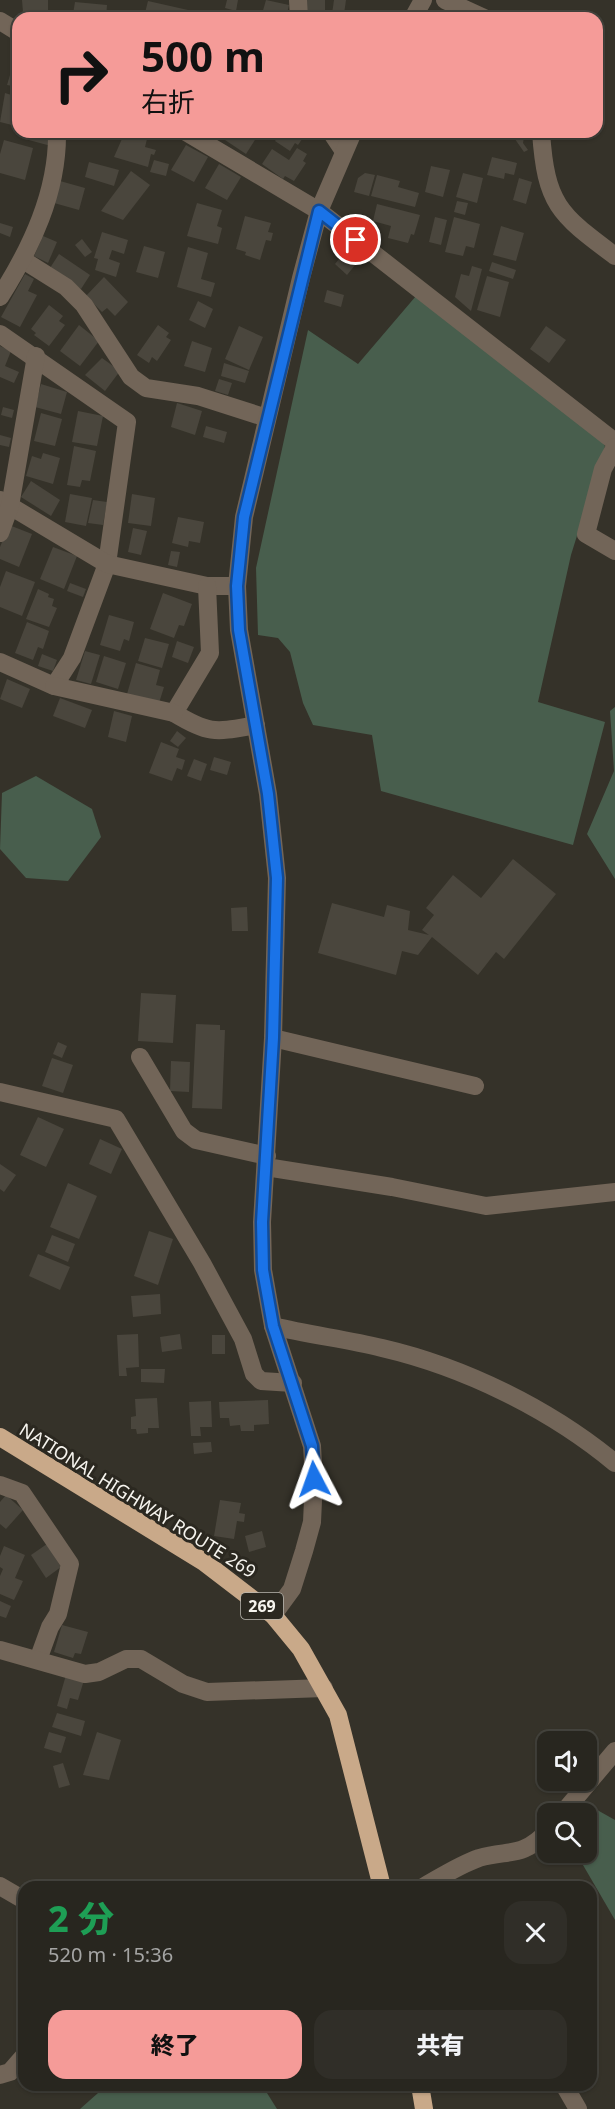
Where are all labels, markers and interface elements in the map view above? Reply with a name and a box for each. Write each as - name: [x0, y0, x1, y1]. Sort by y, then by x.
- text: 500 m: [141, 27, 265, 84]
- icon: right: [42, 36, 120, 114]
- text: 右折: [141, 83, 195, 120]
- pin: [330, 214, 381, 265]
- icon: arrive: [339, 223, 372, 256]
- street label: NATIONAL HIGHWAY ROUTE 269: [15, 1417, 261, 1583]
- position arrow: [282, 1447, 346, 1511]
- road number: 269: [241, 1593, 283, 1619]
- map controls: [537, 1731, 597, 1863]
- button: sound: [537, 1731, 597, 1791]
- button: search: [537, 1803, 597, 1863]
- text: 2 分: [48, 1894, 114, 1943]
- button: close: [504, 1901, 567, 1964]
- text: 520 m · 15:36: [48, 1941, 173, 1968]
- button: 終了: [48, 2010, 302, 2079]
- button: 共有: [314, 2010, 567, 2079]

